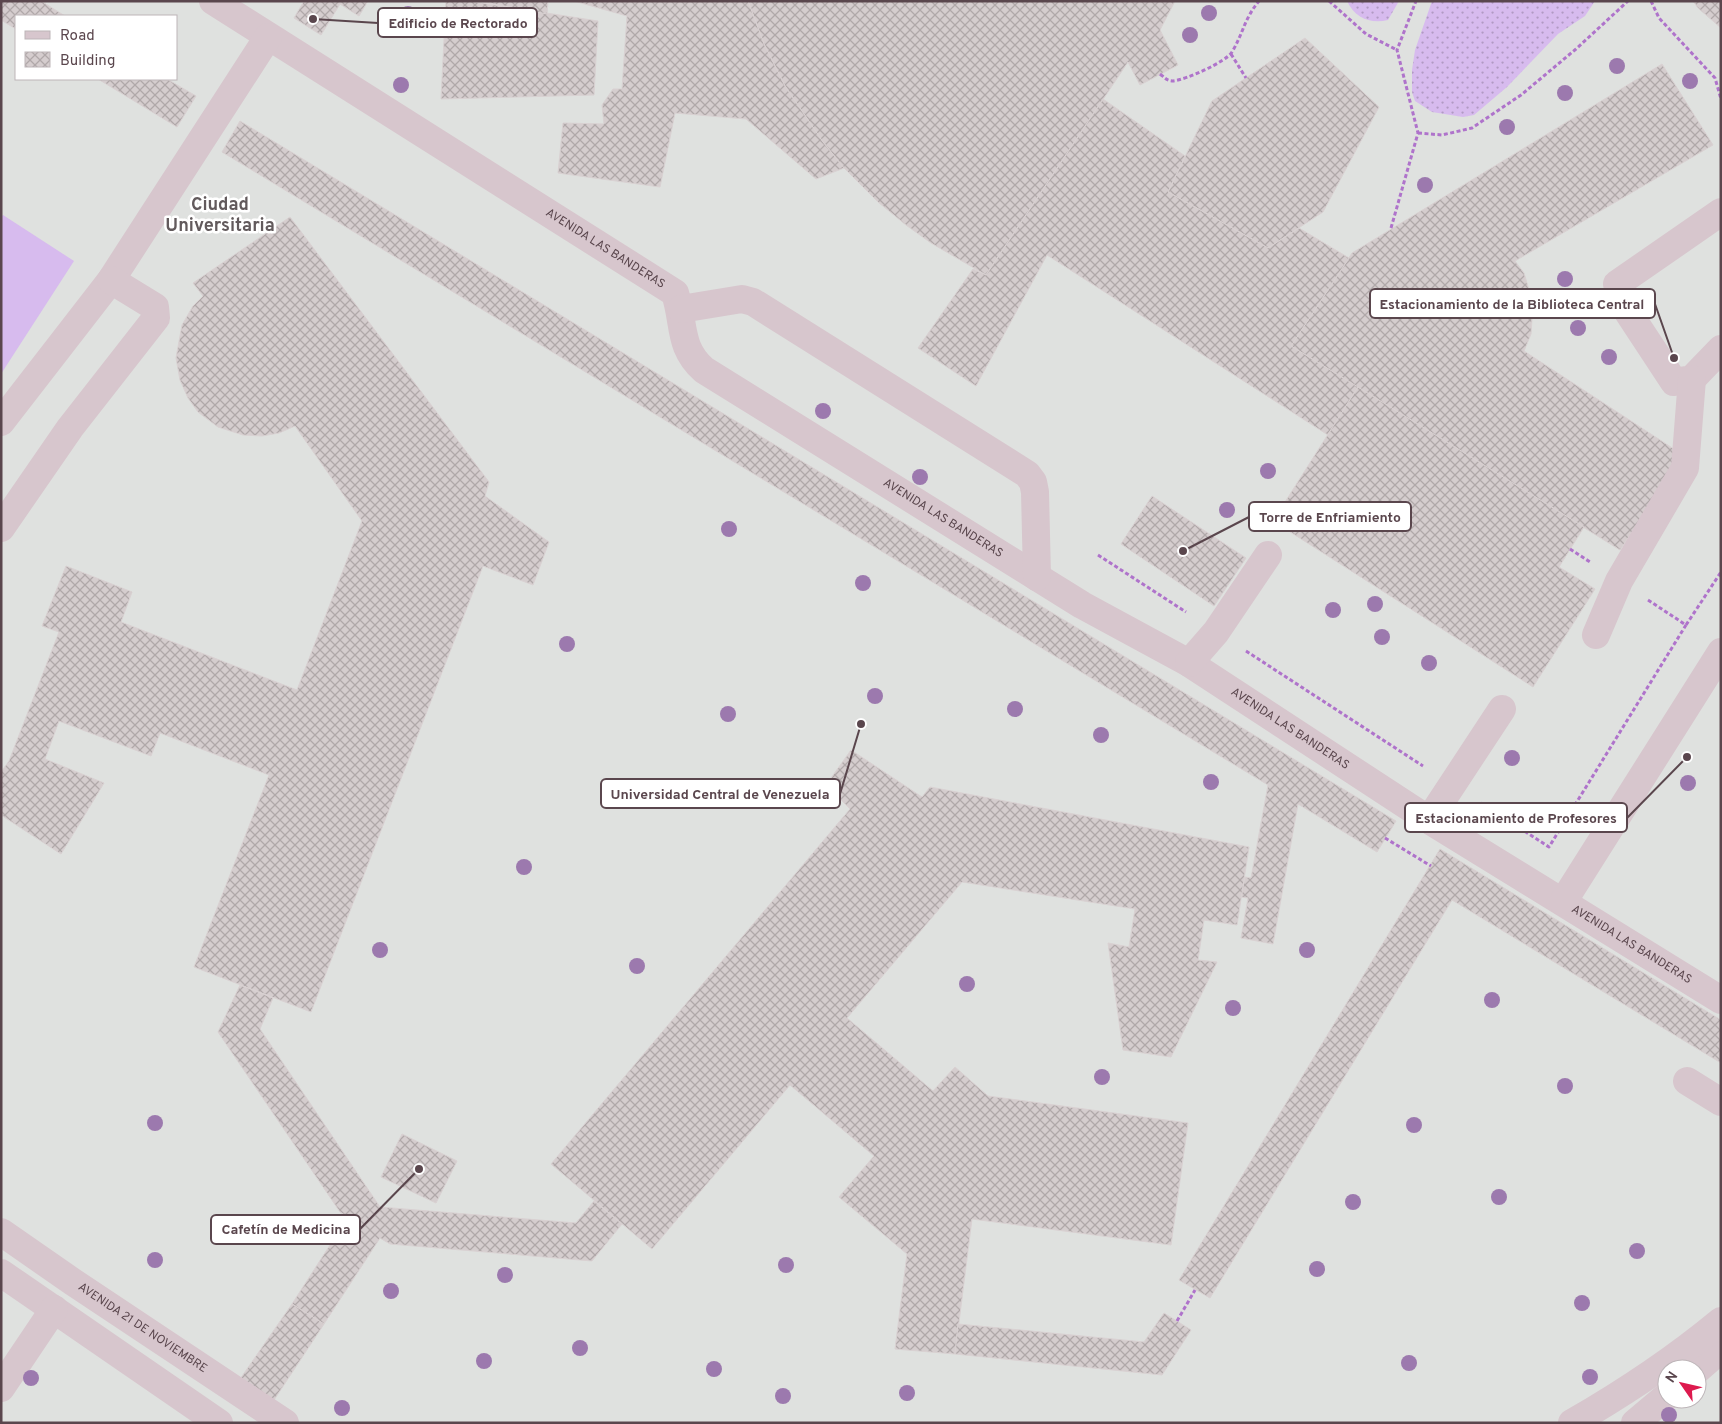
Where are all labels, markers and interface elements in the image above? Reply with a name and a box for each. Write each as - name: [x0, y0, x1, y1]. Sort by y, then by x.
- callout: Edificio de Rectorado: [378, 8, 537, 37]
- legend: [15, 15, 178, 80]
- text: Edificio de Rectorado: [388, 16, 528, 33]
- text: Road: [60, 27, 95, 46]
- text: Building: [60, 52, 115, 71]
- district label: Ciudad Universitaria: [165, 194, 275, 238]
- street label: AVENIDA LAS BANDERAS: [542, 205, 668, 293]
- callout: Estacionamiento de la Biblioteca Central: [1370, 289, 1655, 318]
- text: Estacionamiento de la Biblioteca Central: [1380, 297, 1644, 314]
- street label: AVENIDA LAS BANDERAS: [880, 475, 1006, 562]
- callout: Torre de Enfriamiento: [1249, 502, 1411, 531]
- text: Torre de Enfriamiento: [1259, 510, 1401, 527]
- street label: AVENIDA LAS BANDERAS: [1227, 684, 1352, 774]
- callout: Universidad Central de Venezuela: [601, 779, 840, 808]
- text: Universidad Central de Venezuela: [611, 787, 829, 804]
- callout: Estacionamiento de Profesores: [1405, 803, 1627, 832]
- text: Estacionamiento de Profesores: [1415, 811, 1617, 828]
- street label: AVENIDA LAS BANDERAS: [1568, 902, 1695, 988]
- callout: Cafetín de Medicina: [211, 1215, 360, 1244]
- text: Cafetín de Medicina: [222, 1222, 350, 1239]
- street label: AVENIDA 21 DE NOVIEMBRE: [75, 1279, 210, 1377]
- north arrow: [1657, 1359, 1707, 1409]
- text: N: [1663, 1369, 1682, 1386]

